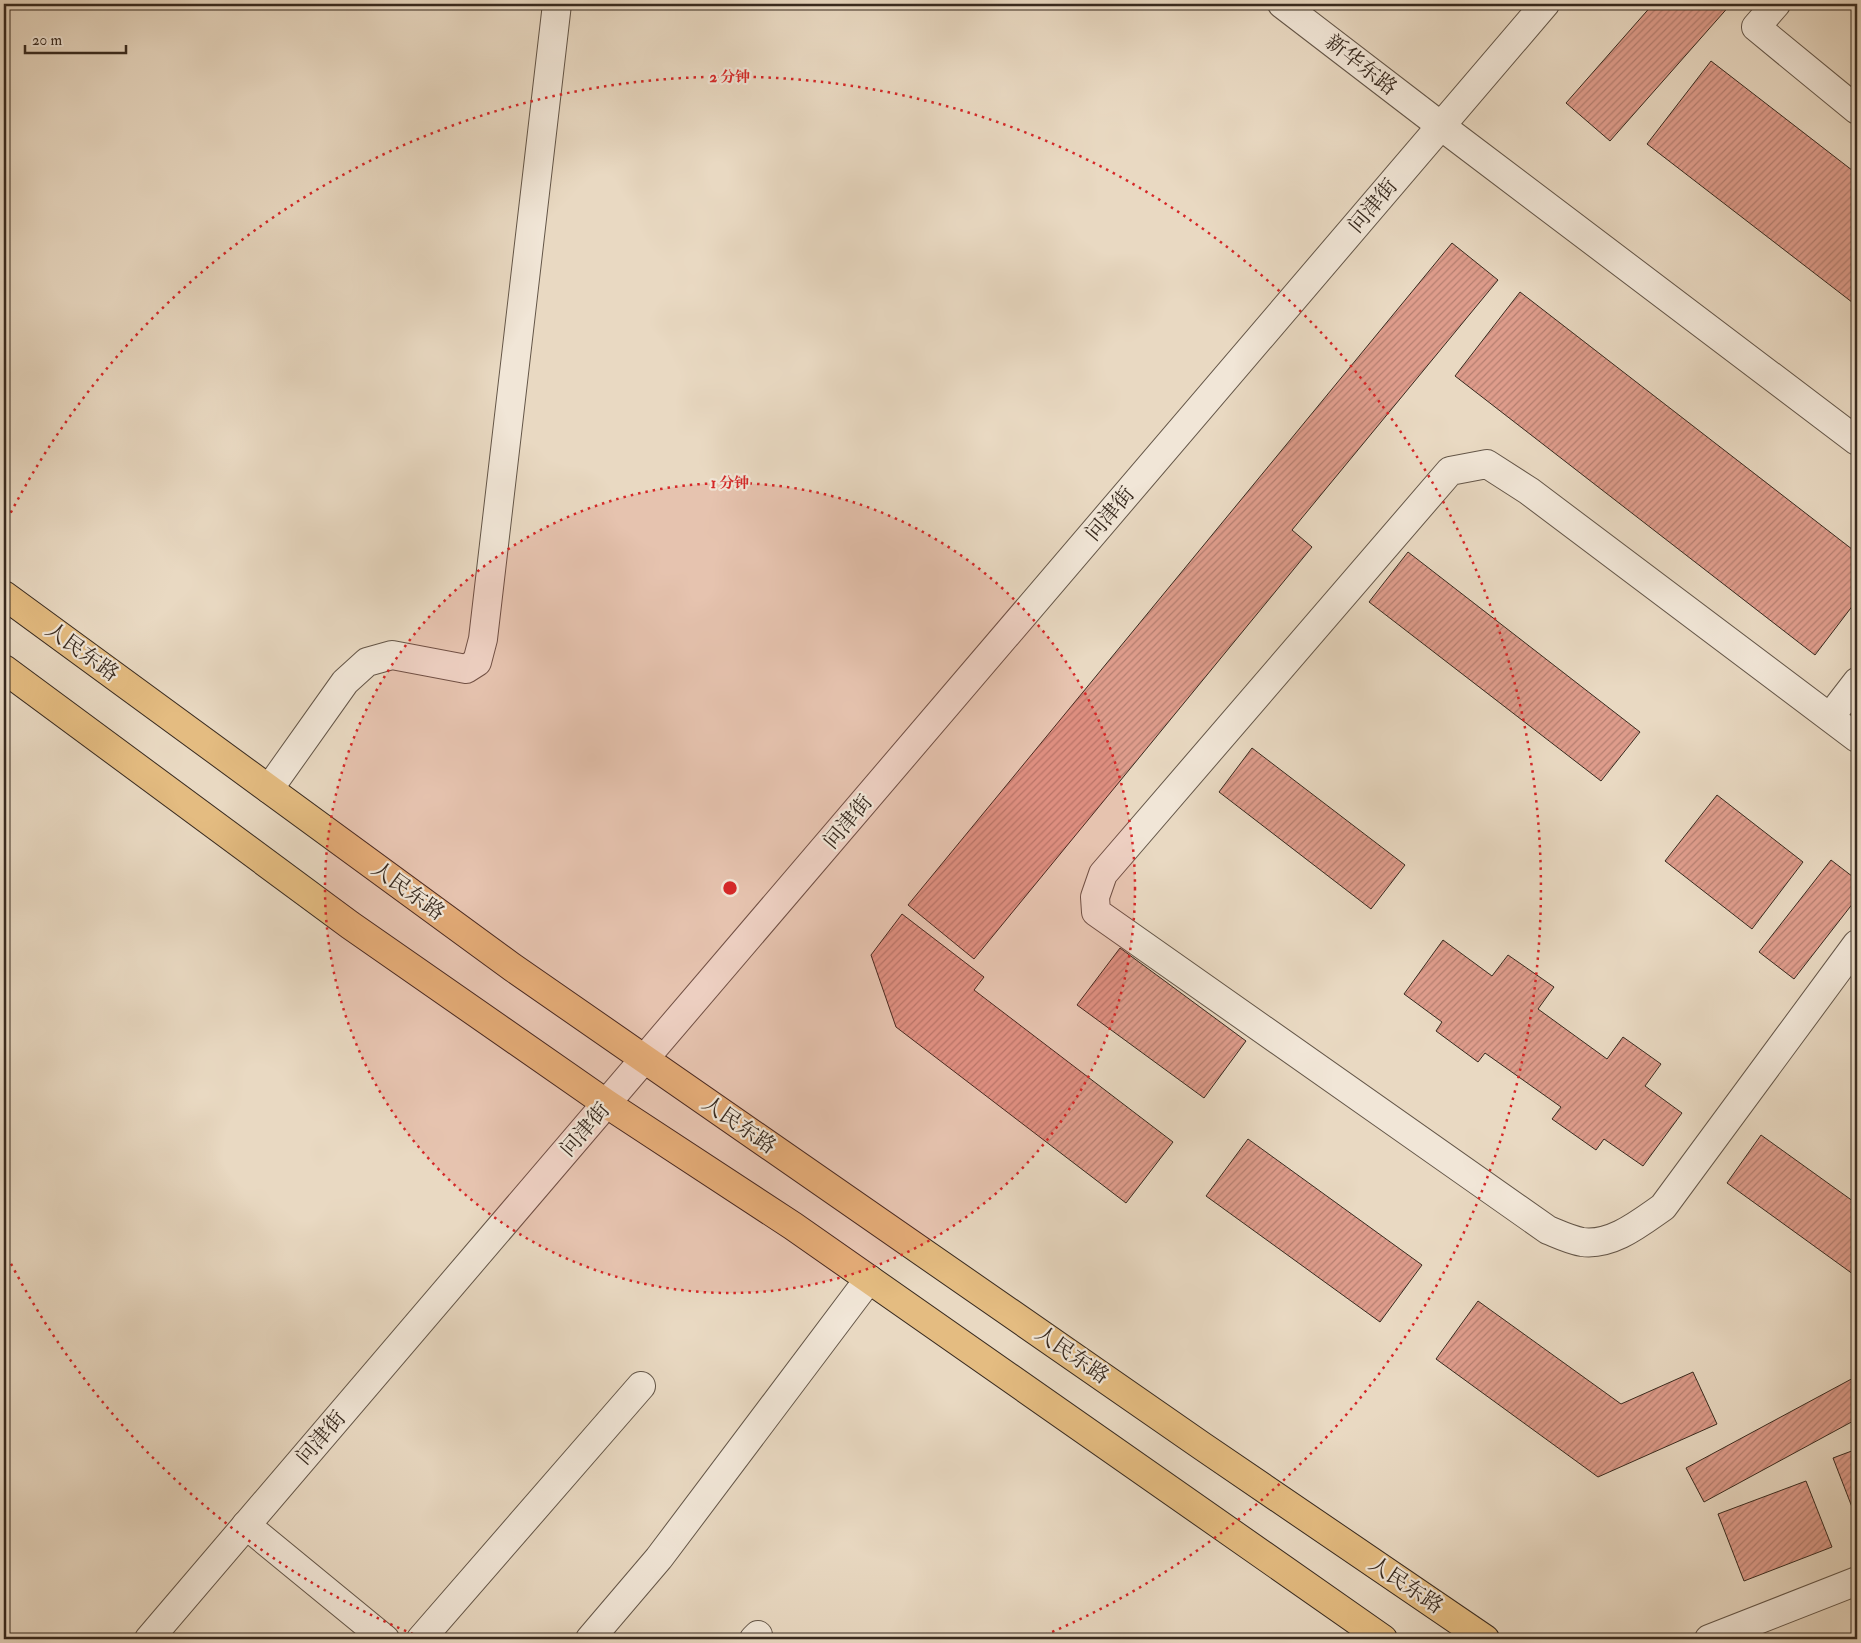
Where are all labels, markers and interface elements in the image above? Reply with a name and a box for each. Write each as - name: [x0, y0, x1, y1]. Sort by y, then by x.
- scale bar: [25, 22, 126, 54]
- street label: 新华东路: [1320, 29, 1402, 101]
- text: 20 m: [32, 31, 62, 50]
- text: 2 分钟: [710, 68, 750, 87]
- street label: 问津街: [1342, 173, 1404, 239]
- text: 1 分钟: [711, 474, 749, 493]
- street label: 问津街: [1079, 481, 1141, 547]
- street label: 人民东路: [40, 616, 124, 688]
- street label: 问津街: [817, 789, 879, 855]
- street label: 人民东路: [366, 855, 450, 927]
- centre of rings: [721, 879, 739, 897]
- street label: 人民东路: [697, 1090, 781, 1160]
- street label: 问津街: [554, 1097, 616, 1163]
- street label: 人民东路: [1030, 1320, 1114, 1390]
- street label: 问津街: [290, 1405, 352, 1471]
- street label: 人民东路: [1364, 1550, 1448, 1620]

